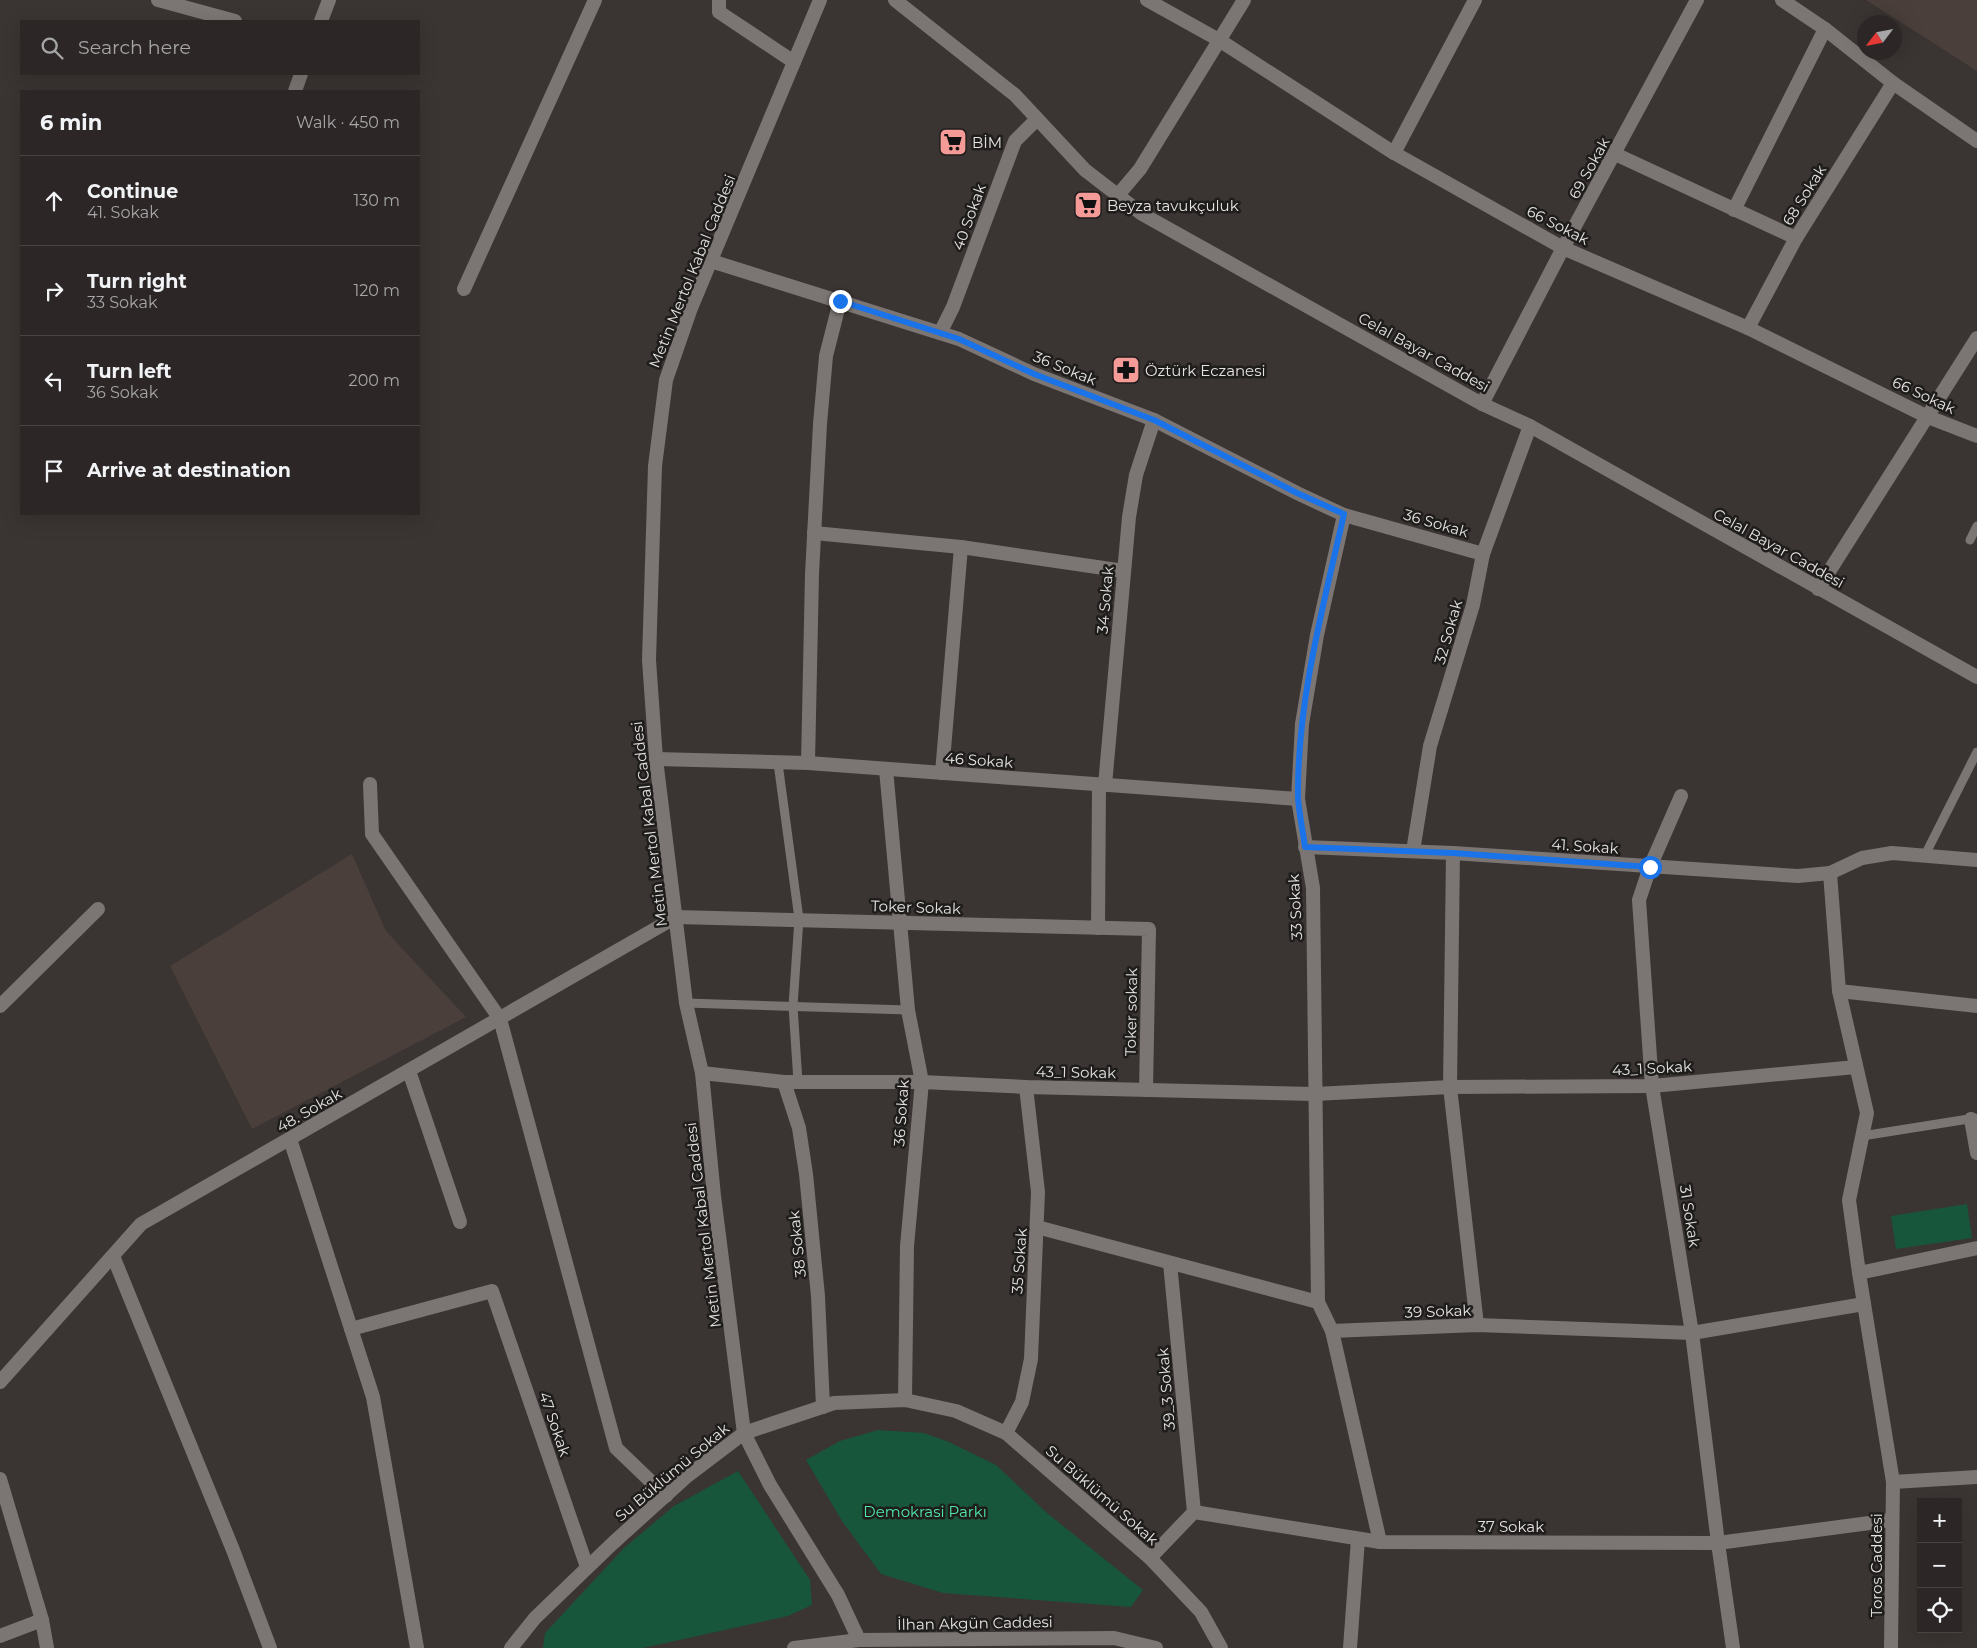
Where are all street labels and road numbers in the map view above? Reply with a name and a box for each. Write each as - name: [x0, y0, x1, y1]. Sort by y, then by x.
- street label: 69 Sokak: [1564, 134, 1614, 202]
- street label: 68 Sokak: [1778, 161, 1830, 229]
- street label: Metin Mertol Kabal Caddesi: [644, 172, 740, 370]
- street label: 40 Sokak: [948, 181, 990, 253]
- street label: 66 Sokak: [1524, 201, 1592, 249]
- street label: Celal Bayar Caddesi: [1355, 308, 1493, 396]
- street label: 36 Sokak: [1030, 347, 1100, 389]
- street label: 66 Sokak: [1889, 372, 1959, 418]
- street label: Celal Bayar Caddesi: [1710, 504, 1848, 592]
- street label: 36 Sokak: [1401, 505, 1471, 541]
- street label: 34 Sokak: [1093, 565, 1117, 634]
- street label: 32 Sokak: [1430, 598, 1466, 666]
- street label: Metin Mertol Kabal Caddesi: [627, 720, 671, 928]
- street label: 46 Sokak: [944, 748, 1014, 772]
- street label: 41. Sokak: [1551, 834, 1619, 858]
- street label: 33 Sokak: [1284, 873, 1306, 940]
- street label: Toker Sokak: [871, 896, 961, 918]
- street label: Toker sokak: [1121, 968, 1141, 1056]
- street label: 43_1 Sokak: [1611, 1056, 1693, 1080]
- street label: 43_1 Sokak: [1036, 1062, 1116, 1082]
- street label: 36 Sokak: [889, 1079, 913, 1147]
- street label: 48. Sokak: [273, 1084, 345, 1136]
- street label: Metin Mertol Kabal Caddesi: [681, 1121, 725, 1329]
- street label: 31 Sokak: [1676, 1183, 1704, 1249]
- street label: 38 Sokak: [784, 1210, 810, 1278]
- street label: 35 Sokak: [1007, 1227, 1031, 1295]
- street label: 39 Sokak: [1404, 1300, 1472, 1322]
- street label: 39_3 Sokak: [1153, 1347, 1179, 1431]
- street label: 47 Sokak: [535, 1389, 575, 1459]
- street label: Su Büklümü Sokak: [611, 1419, 733, 1525]
- street label: Su Büklümü Sokak: [1042, 1441, 1162, 1549]
- street label: Toros Caddesi: [1867, 1513, 1886, 1617]
- street label: 37 Sokak: [1478, 1517, 1544, 1536]
- street label: İlhan Akgün Caddesi: [897, 1612, 1053, 1634]

